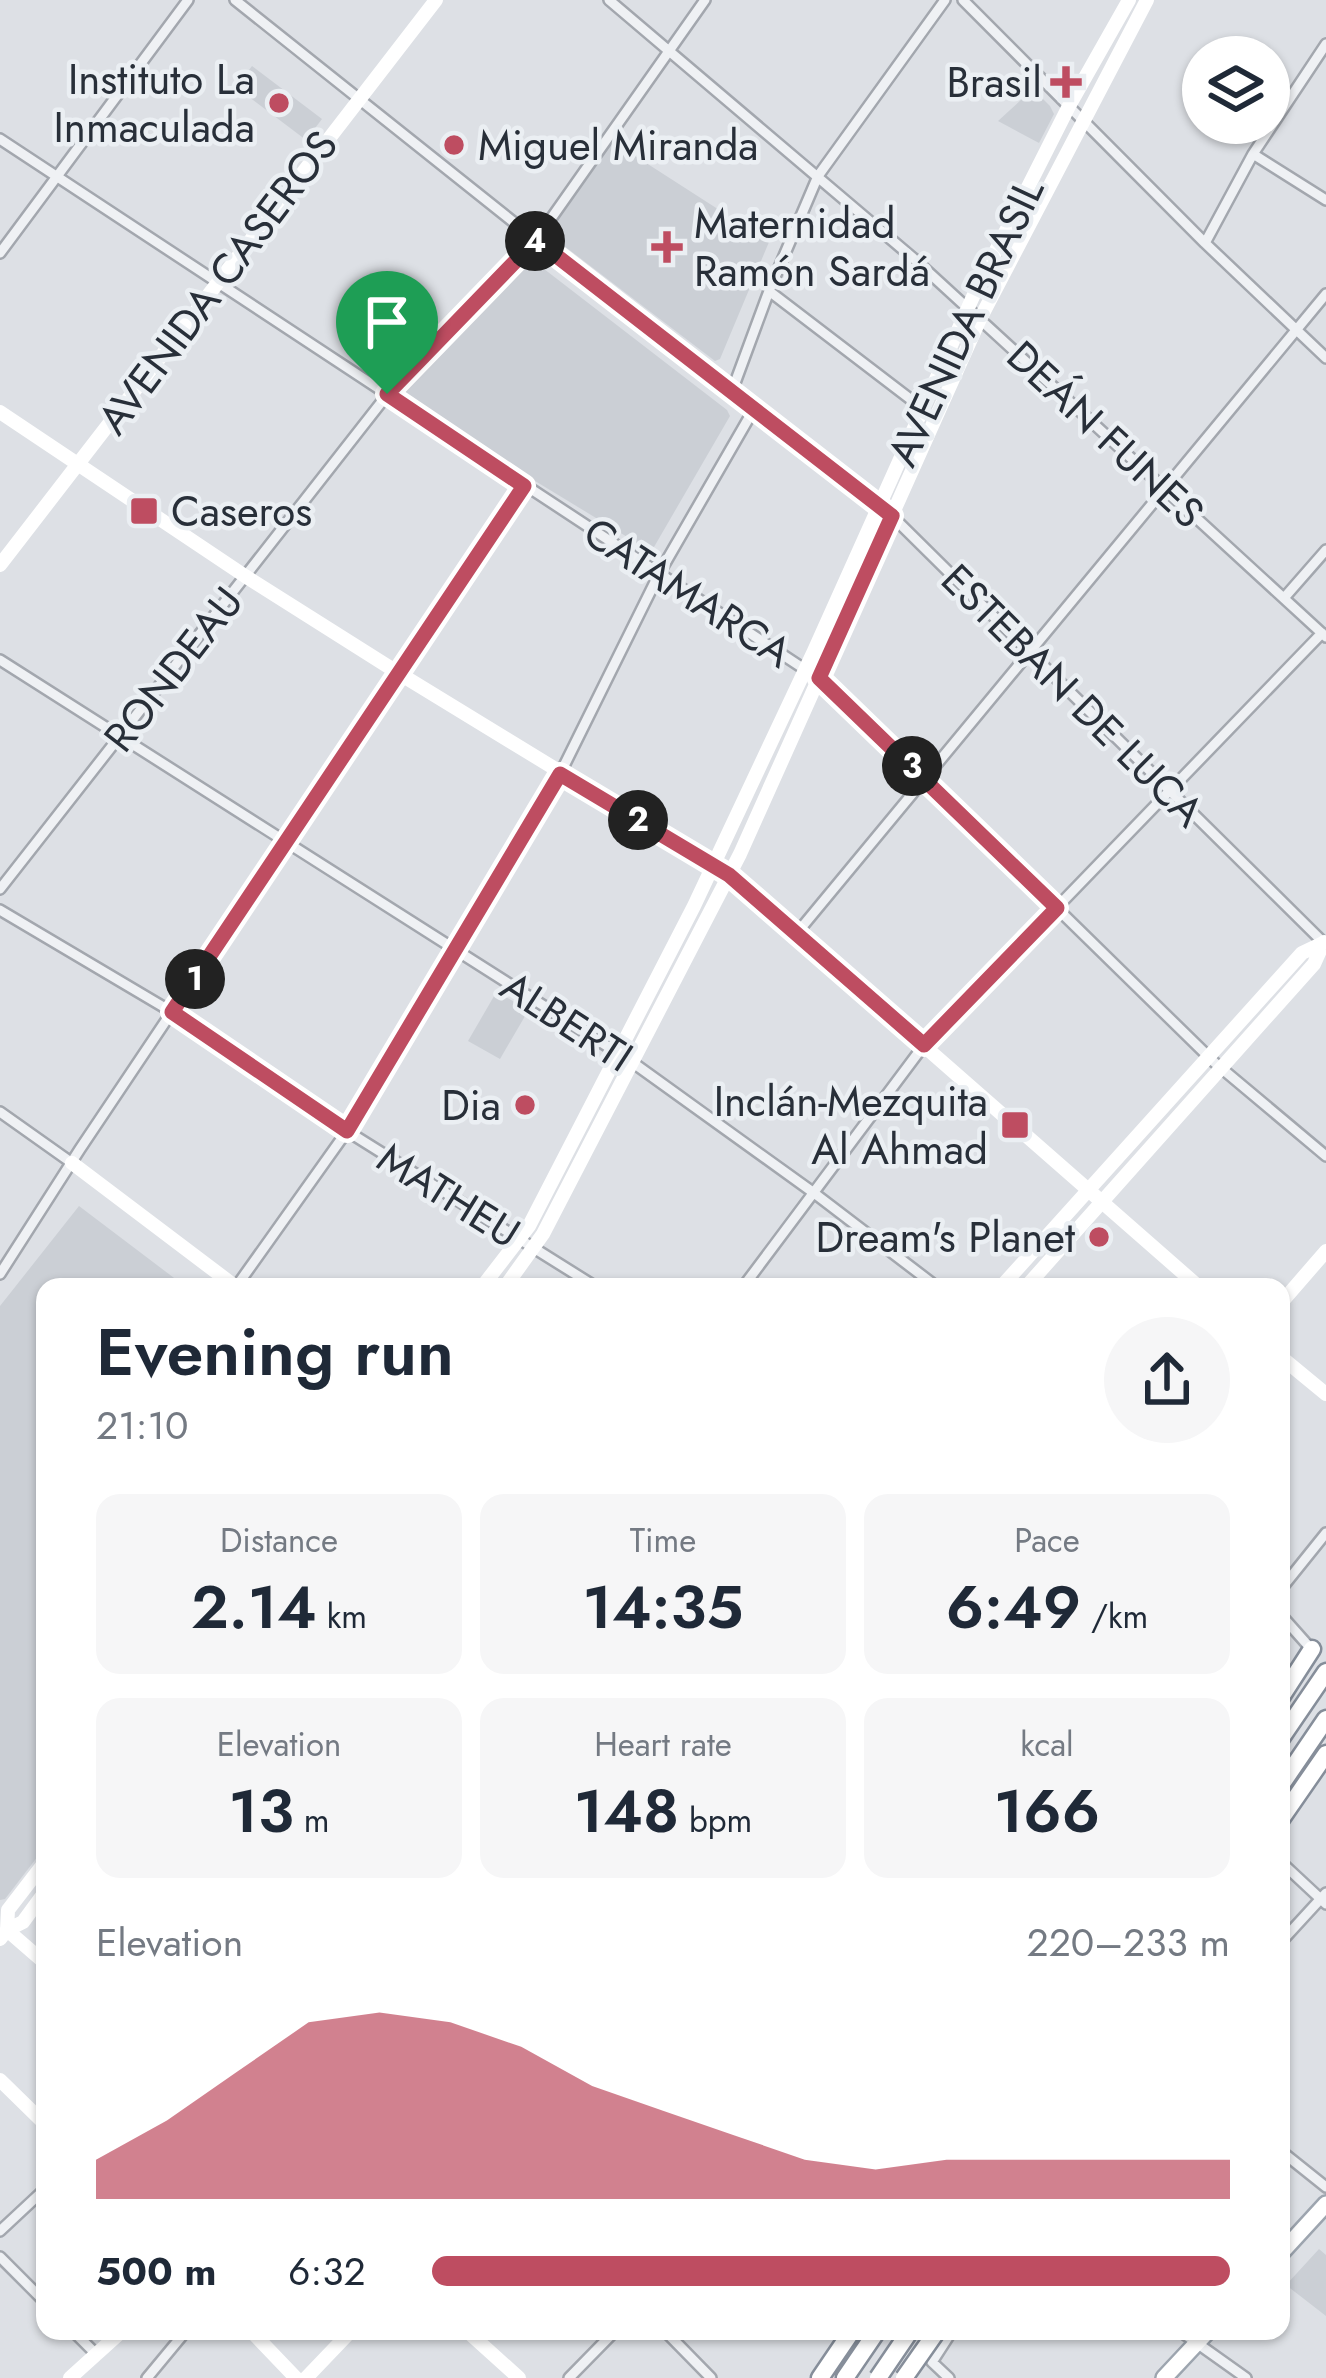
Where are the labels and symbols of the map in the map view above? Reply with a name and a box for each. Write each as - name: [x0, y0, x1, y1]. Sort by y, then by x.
- place label: Instituto La Inmaculada: [54, 49, 255, 158]
- place label: Brasil: [946, 52, 1042, 113]
- marker: Brasil: [1053, 69, 1079, 95]
- marker: Instituto La Inmaculada: [266, 90, 292, 116]
- place label: Miguel Miranda: [478, 115, 759, 176]
- street label: AVENIDA CASEROS: [83, 118, 352, 447]
- marker: Miguel Miranda: [441, 132, 467, 158]
- street label: AVENIDA BRASIL: [872, 168, 1059, 476]
- place label: Maternidad Ramón Sardá: [694, 193, 930, 302]
- pin: 4: [505, 211, 565, 271]
- marker: Maternidad Ramón Sardá: [651, 231, 683, 263]
- pin: [336, 271, 438, 394]
- street label: DEÁN FUNES: [993, 327, 1218, 542]
- place label: Caseros: [171, 481, 312, 542]
- marker: Caseros: [128, 495, 160, 527]
- street label: CATAMARCA: [572, 502, 804, 683]
- street label: ESTEBAN DE LUCA: [927, 550, 1218, 841]
- street label: RONDEAU: [89, 574, 257, 765]
- pin: 3: [882, 736, 942, 796]
- pin: 2: [608, 790, 668, 850]
- pin: 1: [165, 949, 225, 1009]
- street label: ALBERTI: [489, 956, 645, 1087]
- place label: Inclán-Mezquita Al Ahmad: [714, 1071, 988, 1180]
- place label: Dia: [441, 1075, 501, 1136]
- marker: Dia: [512, 1092, 538, 1118]
- marker: Inclán-Mezquita Al Ahmad: [999, 1109, 1031, 1141]
- street label: MATHEU: [366, 1128, 532, 1263]
- place label: Dream's Planet: [815, 1207, 1075, 1268]
- marker: Dream's Planet: [1086, 1224, 1112, 1250]

